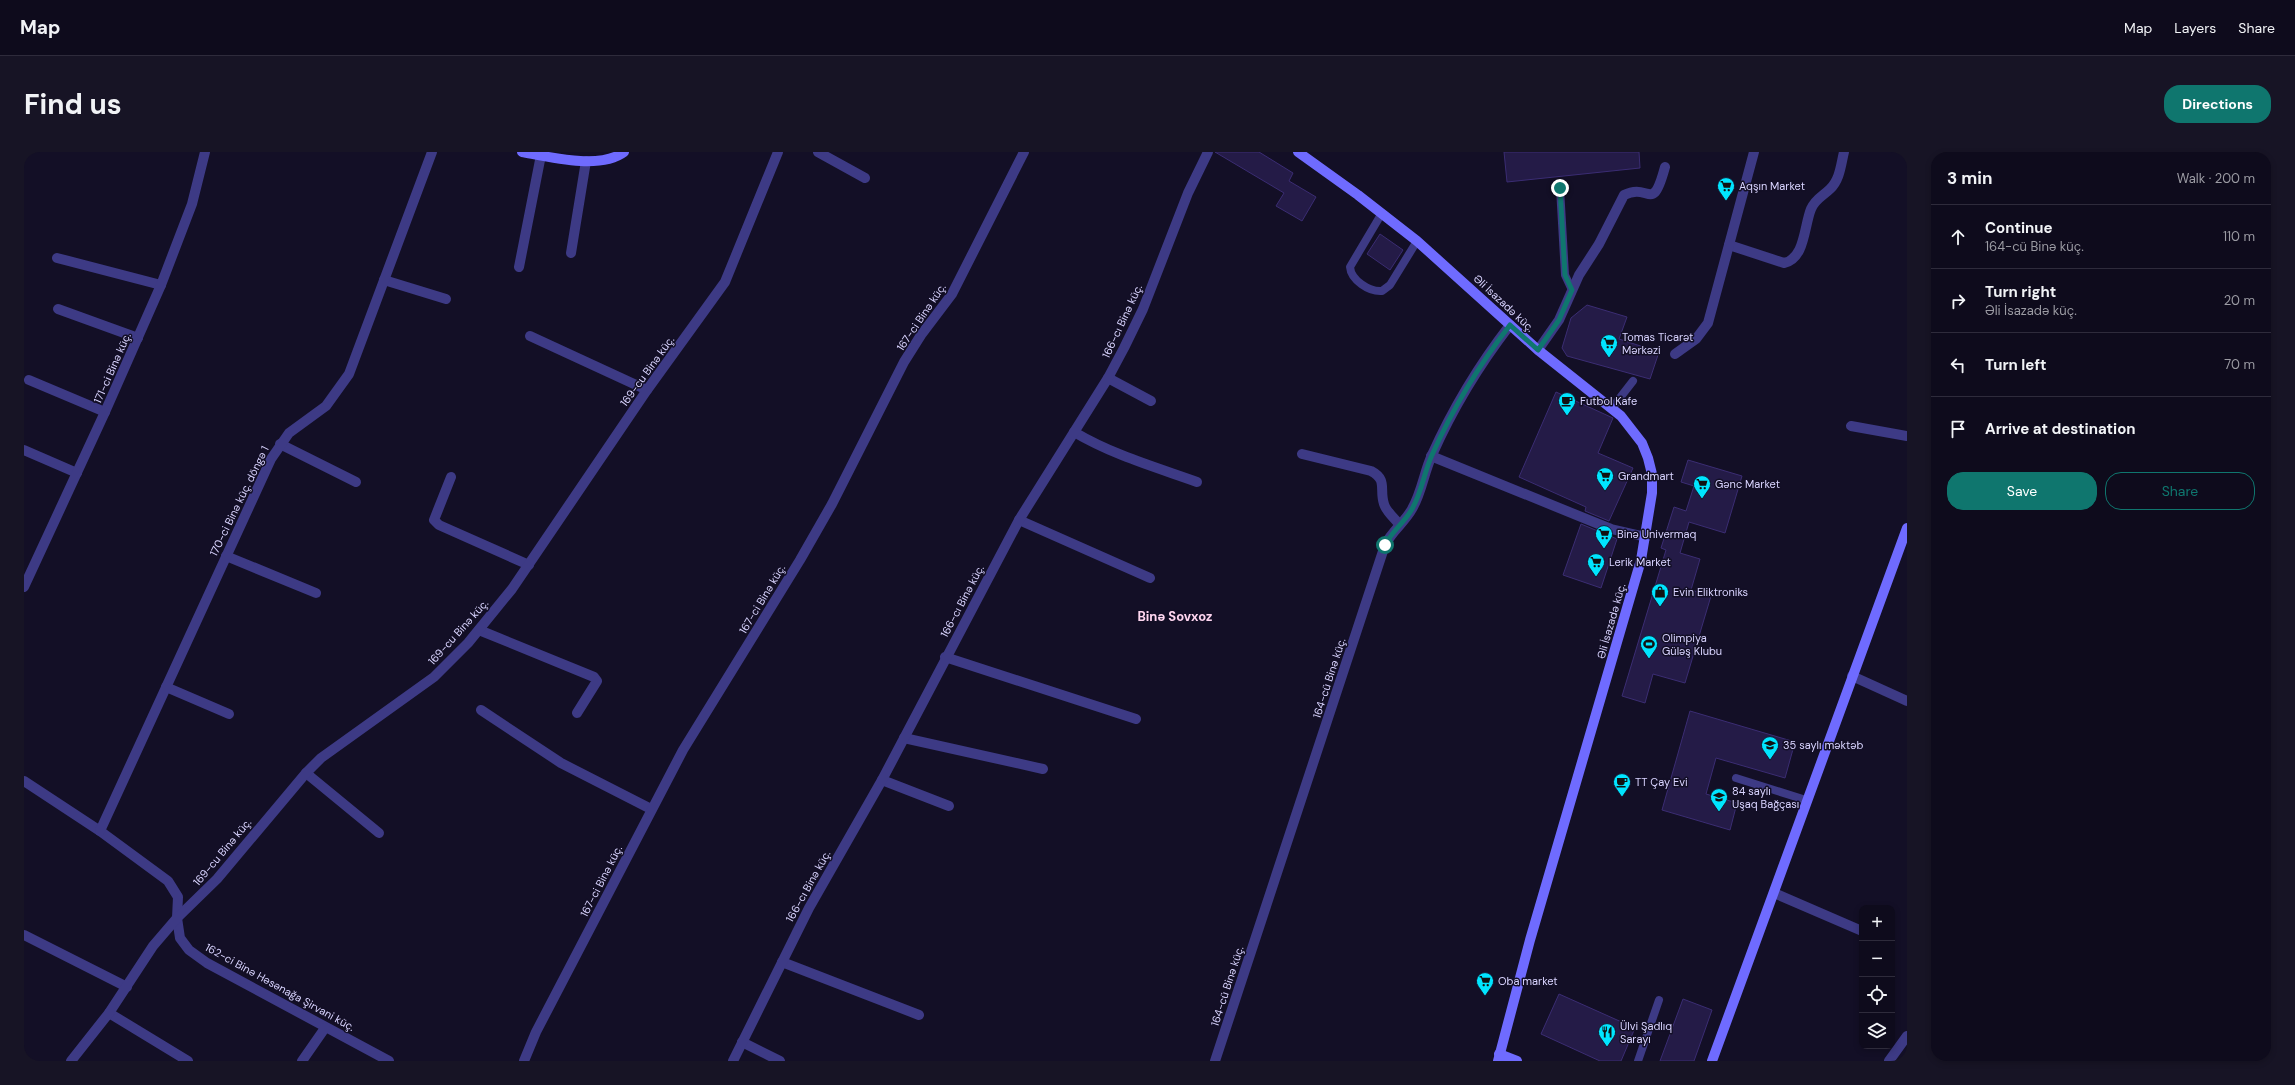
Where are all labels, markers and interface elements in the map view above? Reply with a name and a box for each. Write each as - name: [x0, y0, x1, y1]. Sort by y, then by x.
- text: Map: [20, 15, 60, 40]
- text: Map: [2124, 19, 2152, 37]
- text: Layers: [2174, 19, 2216, 37]
- text: Share: [2238, 19, 2275, 37]
- button: Directions: [2164, 85, 2271, 123]
- text: Find us: [24, 86, 122, 123]
- text: 3 min: [1947, 167, 1992, 189]
- text: Walk · 200 m: [2177, 170, 2255, 187]
- supermarket icon: Aqşın Market: [1716, 176, 1736, 201]
- route end: [1551, 179, 1569, 197]
- place label: Aqşın Market: [1739, 179, 1805, 193]
- text: Continue: [1985, 218, 2053, 238]
- icon: ahead: [1947, 226, 1969, 248]
- text: 110 m: [2223, 228, 2255, 245]
- text: 164-cü Binə küç.: [1985, 238, 2084, 255]
- street label: Əli İsazadə küç.: [1471, 271, 1537, 335]
- street label: 167-ci Binə küç.: [893, 281, 949, 353]
- street label: 166-cı Binə küç.: [1099, 282, 1145, 360]
- text: Turn right: [1985, 282, 2056, 302]
- icon: right: [1947, 290, 1969, 312]
- text: 20 m: [2224, 292, 2255, 309]
- text: Əli İsazadə küç.: [1985, 302, 2077, 319]
- place label: Tomas Ticarət Mərkəzi: [1622, 330, 1693, 357]
- street label: 171-ci Binə küç.: [90, 331, 134, 405]
- street label: 169-cu Binə küç.: [617, 333, 677, 409]
- supermarket icon: Tomas Ticarət Mərkəzi: [1599, 333, 1619, 358]
- icon: left: [1947, 354, 1969, 376]
- text: Turn left: [1985, 355, 2046, 375]
- text: 70 m: [2224, 356, 2255, 373]
- cafe icon: Futbol Kafe: [1557, 391, 1577, 416]
- place label: Futbol Kafe: [1580, 394, 1637, 408]
- icon: arrive: [1947, 418, 1969, 440]
- text: Arrive at destination: [1985, 419, 2136, 439]
- street label: 170-ci Binə küç. döngə 1: [206, 444, 272, 558]
- supermarket icon: Grandmart: [1595, 466, 1615, 491]
- place label: Grandmart: [1618, 469, 1674, 483]
- button: Save: [1947, 472, 2097, 510]
- button: Share: [2105, 472, 2255, 510]
- supermarket icon: Gənc Market: [1692, 474, 1712, 499]
- place label: Gənc Market: [1715, 477, 1780, 491]
- supermarket icon: Binə Univermaq: [1594, 524, 1614, 549]
- place label: Binə Univermaq: [1617, 527, 1697, 541]
- route start: [1376, 536, 1394, 554]
- supermarket icon: Lerik Market: [1586, 552, 1606, 577]
- place label: Lerik Market: [1609, 555, 1671, 569]
- street label: 167-ci Binə küç.: [736, 562, 788, 636]
- street label: 166-cı Binə küç.: [937, 562, 987, 640]
- street label: Əli İsazadə küç.: [1594, 582, 1628, 660]
- shop icon: Evin Eliktroniks: [1650, 582, 1670, 607]
- place label: Evin Eliktroniks: [1673, 585, 1748, 599]
- street label: 169-cu Binə küç.: [425, 596, 491, 668]
- district label: Binə Sovxoz: [1138, 608, 1212, 625]
- place label: Olimpiya Güləş Klubu: [1662, 631, 1722, 658]
- sports icon: Olimpiya Güləş Klubu: [1639, 634, 1659, 659]
- street label: 164-cü Binə küç.: [1309, 636, 1349, 720]
- school or university icon: 35 saylı məktəb: [1760, 735, 1780, 760]
- place label: 35 saylı məktəb: [1783, 738, 1863, 752]
- cafe icon: TT Çay Evi: [1612, 772, 1632, 797]
- place label: TT Çay Evi: [1635, 775, 1688, 789]
- place label: 84 saylı Uşaq Bağçası: [1732, 784, 1799, 811]
- school or university icon: 84 saylı Uşaq Bağçası: [1709, 787, 1729, 812]
- street label: 169-cu Binə küç.: [190, 815, 254, 889]
- street label: 167-ci Binə küç.: [577, 843, 625, 919]
- street label: 166-cı Binə küç.: [782, 848, 834, 924]
- map controls: [1859, 905, 1895, 1049]
- button: +: [1859, 905, 1895, 941]
- street label: 162-ci Binə Həsənağa Şirvani küç.: [203, 940, 357, 1034]
- button: −: [1859, 941, 1895, 977]
- street label: 164-cü Binə küç.: [1207, 944, 1247, 1028]
- supermarket icon: Oba market: [1475, 971, 1495, 996]
- place label: Oba market: [1498, 974, 1558, 988]
- button: locate: [1859, 977, 1895, 1013]
- button: layers: [1859, 1013, 1895, 1049]
- place label: Ülvi Şadlıq Sarayı: [1620, 1019, 1672, 1046]
- restaurant icon: Ülvi Şadlıq Sarayı: [1597, 1022, 1617, 1047]

